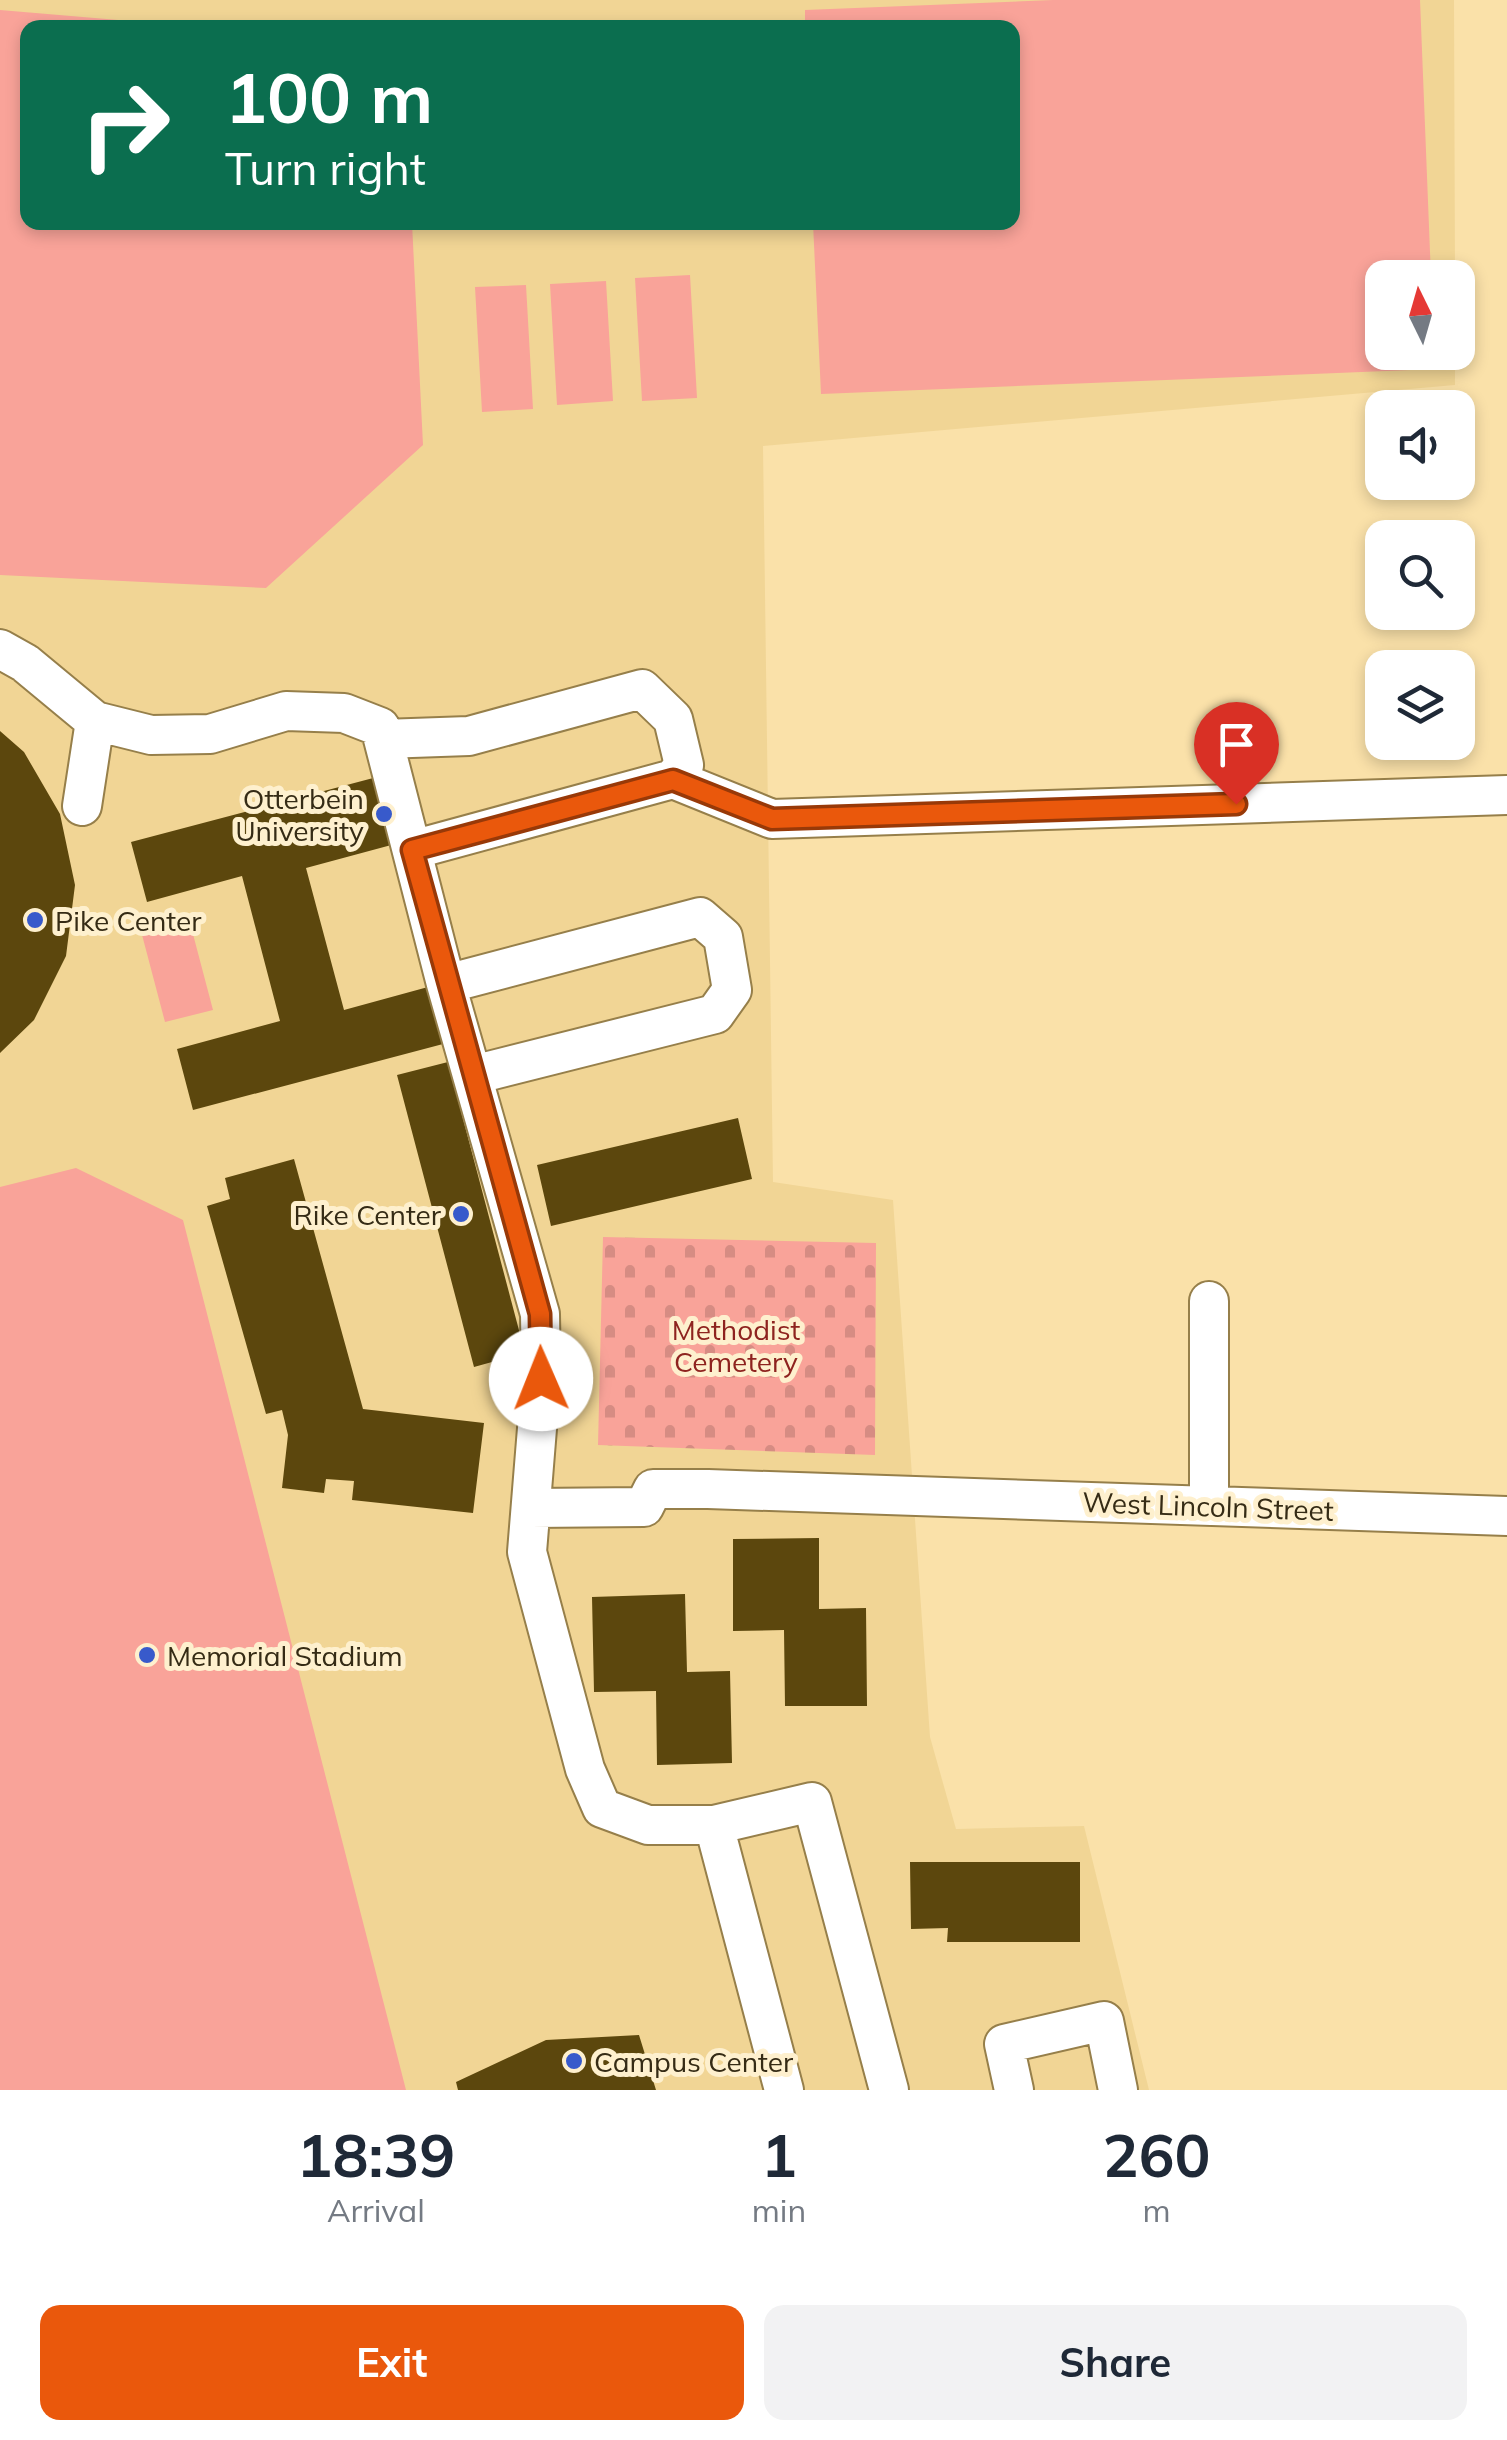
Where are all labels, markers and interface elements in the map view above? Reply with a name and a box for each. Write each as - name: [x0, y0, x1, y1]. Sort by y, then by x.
- text: 100 m: [225, 53, 433, 141]
- icon: right: [60, 60, 190, 190]
- text: Turn right: [225, 140, 426, 196]
- north arrow: [1365, 260, 1475, 370]
- map controls: [1365, 260, 1475, 760]
- button: sound: [1365, 390, 1475, 500]
- button: search: [1365, 520, 1475, 630]
- button: layers: [1365, 650, 1475, 760]
- pin: [1194, 702, 1279, 805]
- icon: arrive: [1209, 717, 1264, 772]
- place label: Otterbein University: [235, 781, 364, 848]
- marker: Otterbein University: [373, 803, 395, 825]
- place label: Pike Center: [55, 903, 202, 938]
- marker: Pike Center: [24, 909, 46, 931]
- place label: Rike Center: [293, 1197, 442, 1232]
- marker: Rike Center: [450, 1203, 472, 1225]
- park label: Methodist Cemetery: [672, 1312, 800, 1379]
- position arrow: [489, 1327, 593, 1431]
- street label: West Lincoln Street: [1082, 1484, 1334, 1528]
- place label: Memorial Stadium: [167, 1638, 403, 1673]
- marker: Memorial Stadium: [136, 1644, 158, 1666]
- place label: Campus Center: [594, 2044, 794, 2079]
- marker: Campus Center: [563, 2050, 585, 2072]
- text: 18:39: [296, 2117, 455, 2192]
- text: 1: [761, 2117, 797, 2192]
- text: 260: [1103, 2117, 1211, 2192]
- text: Arrival: [327, 2190, 425, 2230]
- text: min: [752, 2190, 806, 2230]
- text: m: [1143, 2190, 1171, 2230]
- button: Exit: [40, 2305, 744, 2420]
- button: Share: [764, 2305, 1467, 2420]

